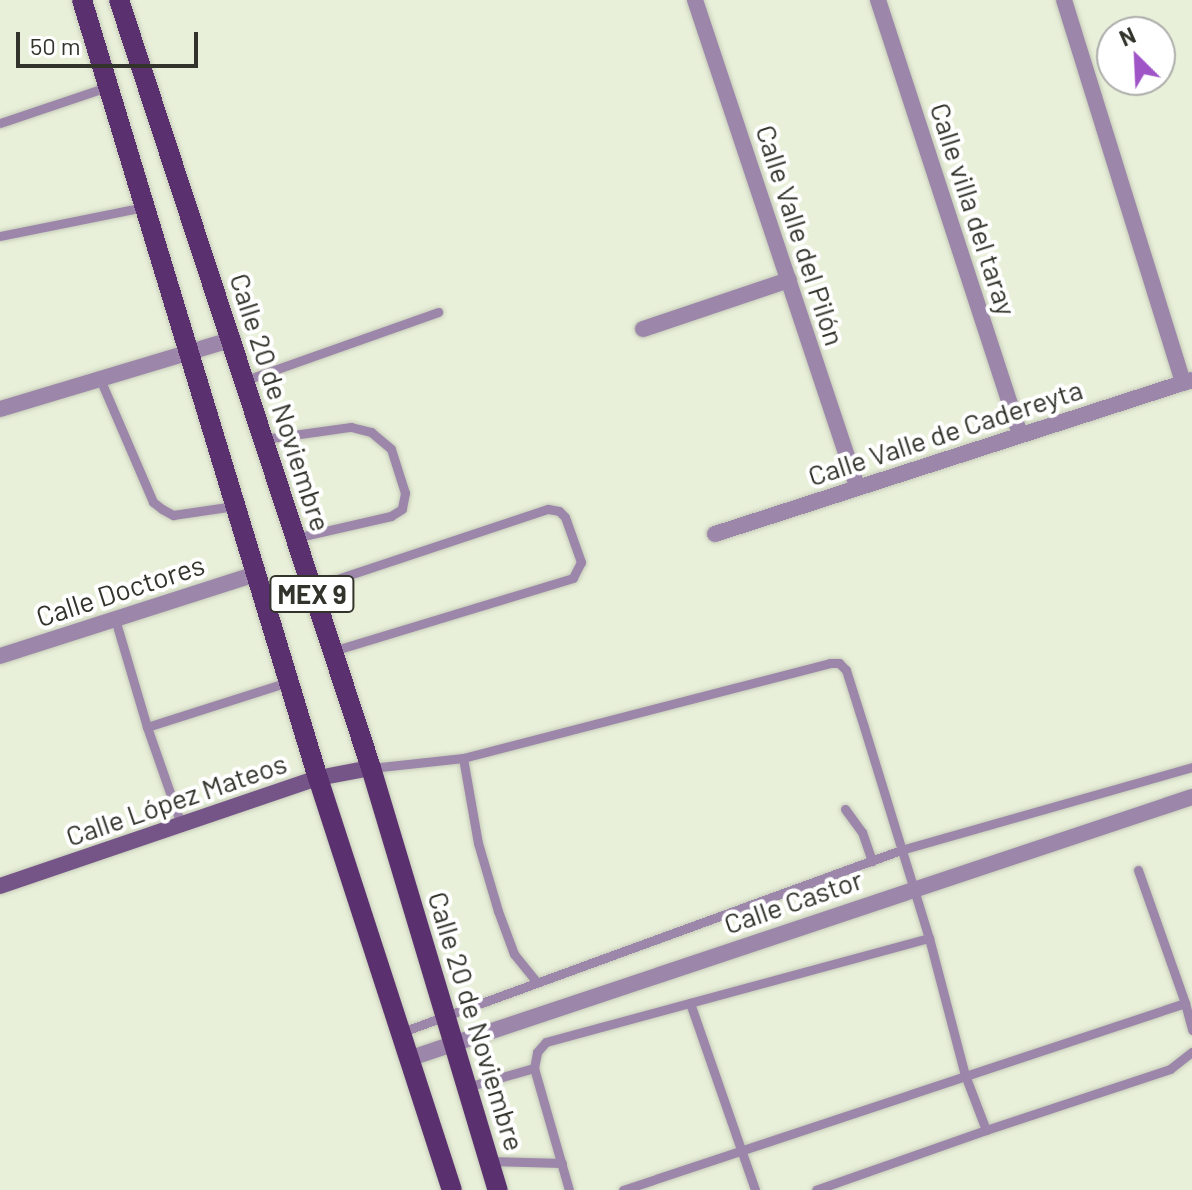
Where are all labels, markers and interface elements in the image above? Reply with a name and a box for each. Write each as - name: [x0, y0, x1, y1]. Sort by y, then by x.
- scale bar: [20, 16, 202, 66]
- north arrow: [1096, 16, 1176, 96]
- text: N: [1115, 21, 1139, 51]
- text: 50 m: [30, 31, 81, 60]
- street label: Calle villa del taray: [924, 98, 1024, 320]
- street label: Calle Valle del Pilón: [750, 120, 852, 350]
- street label: Calle 20 de Noviembre: [223, 269, 339, 535]
- street label: Calle Valle de Cadereyta: [804, 372, 1086, 492]
- street label: Calle Doctores: [32, 547, 208, 633]
- road number: MEX 9: [268, 572, 356, 616]
- street label: Calle López Mateos: [61, 745, 291, 853]
- street label: Calle Castor: [719, 862, 867, 940]
- street label: Calle 20 de Noviembre: [422, 887, 532, 1155]

